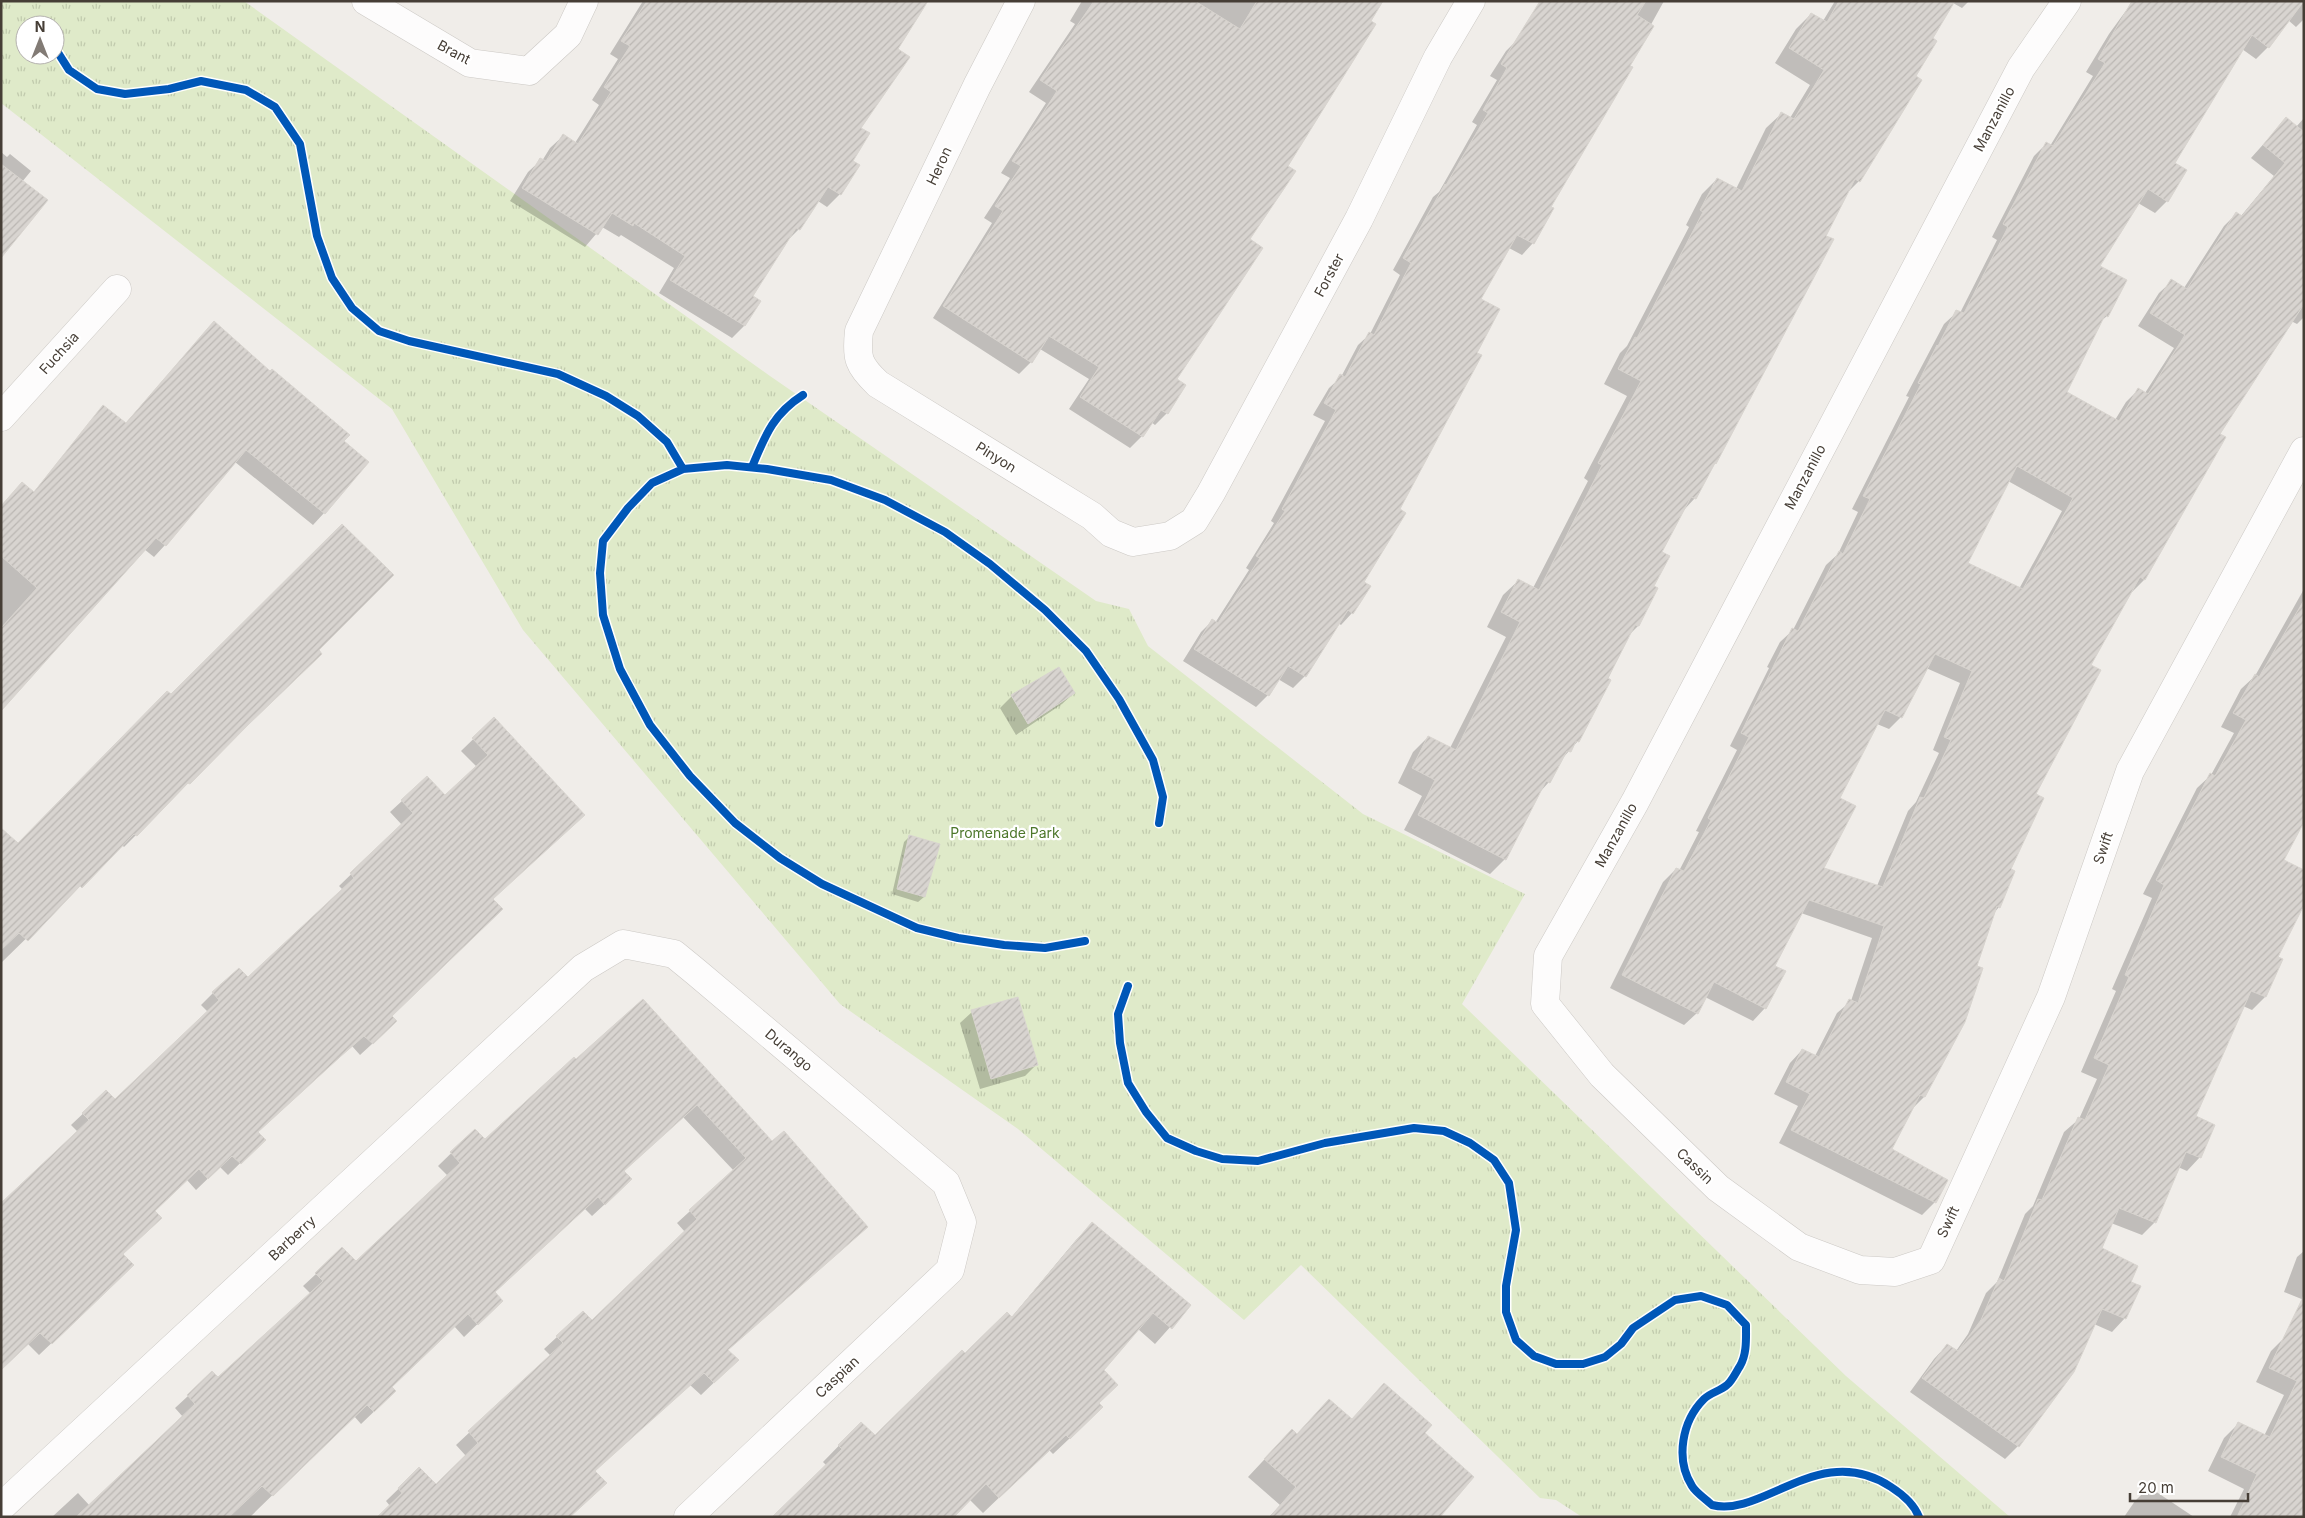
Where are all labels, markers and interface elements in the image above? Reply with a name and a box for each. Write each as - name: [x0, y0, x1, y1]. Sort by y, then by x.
- north arrow: [15, 15, 65, 65]
- text: N: [35, 18, 45, 35]
- street label: Brant: [435, 36, 474, 68]
- street label: Manzanillo: [1969, 83, 2018, 154]
- street label: Heron: [922, 144, 955, 188]
- street label: Forster: [1310, 250, 1347, 299]
- street label: Fuchsia: [35, 328, 82, 377]
- street label: Pinyon: [973, 438, 1020, 476]
- street label: Manzanillo: [1780, 441, 1829, 512]
- street label: Manzanillo: [1591, 799, 1640, 870]
- park label: Promenade Park: [950, 824, 1060, 841]
- street label: Swift: [2089, 829, 2116, 866]
- street label: Durango: [762, 1025, 817, 1074]
- street label: Cassin: [1673, 1144, 1717, 1187]
- street label: Swift: [1933, 1203, 1962, 1240]
- street label: Barberry: [265, 1212, 319, 1264]
- street label: Caspian: [811, 1352, 862, 1401]
- scale bar: [2130, 1470, 2248, 1502]
- text: 20 m: [2138, 1478, 2174, 1497]

